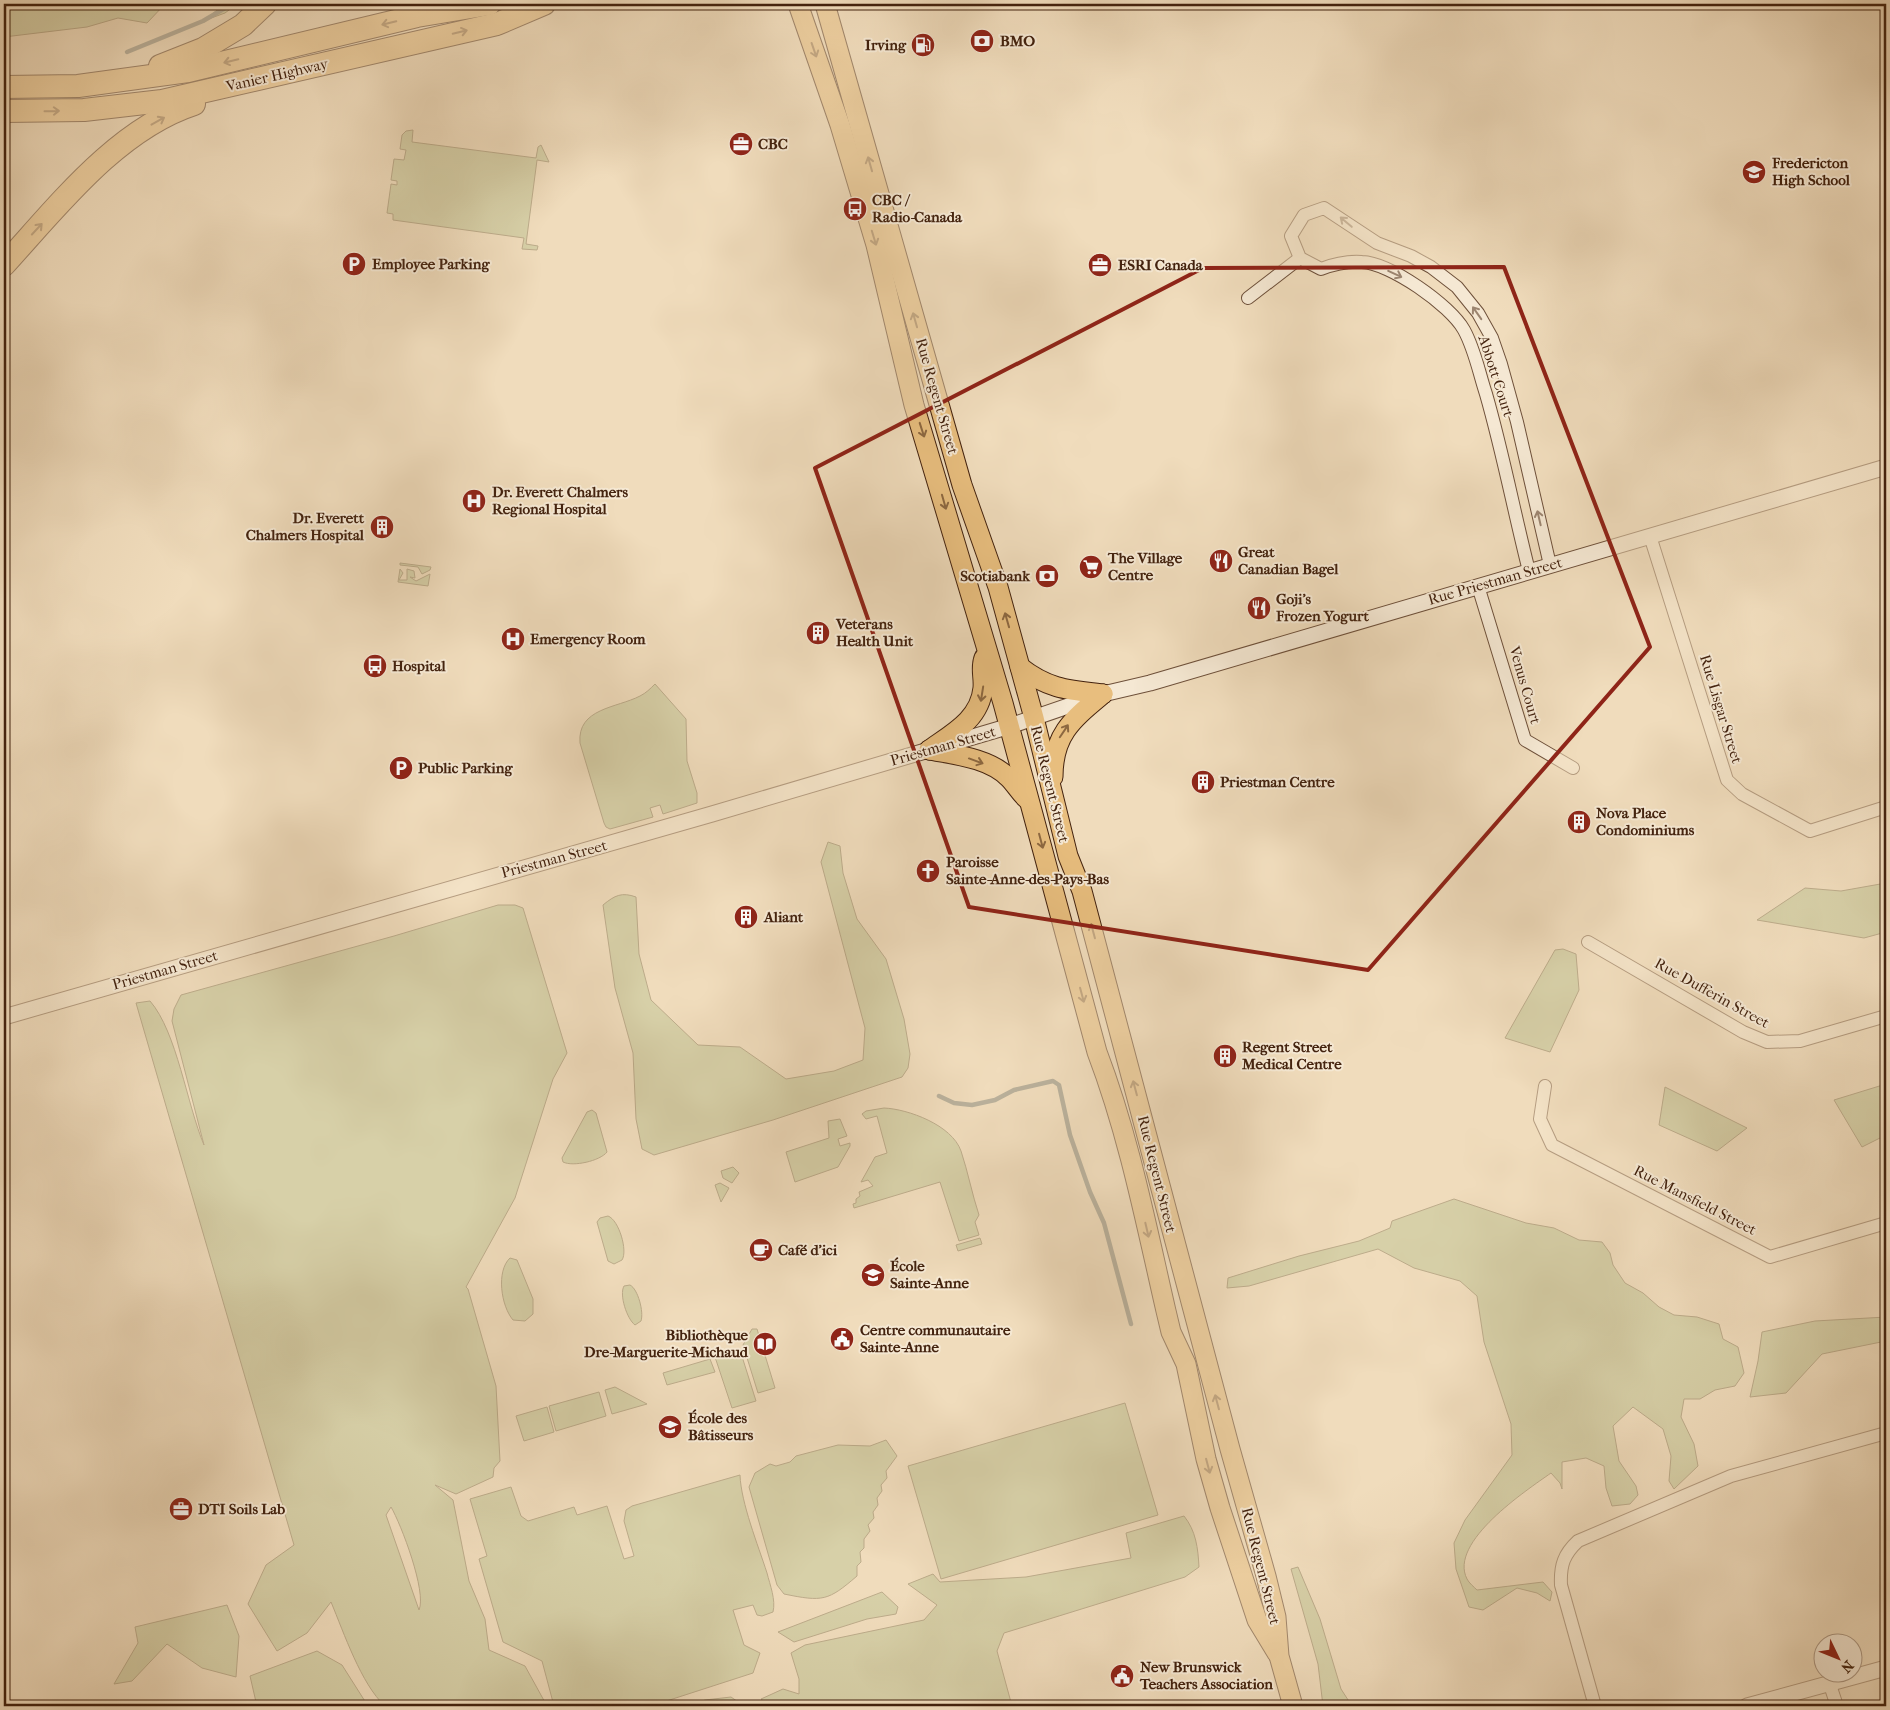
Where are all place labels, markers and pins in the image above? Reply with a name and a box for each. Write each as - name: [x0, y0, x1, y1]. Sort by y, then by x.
- bank icon: BMO: [969, 28, 995, 54]
- fuel station icon: Irving: [910, 32, 936, 58]
- place label: BMO: [1000, 32, 1035, 50]
- place label: Irving: [865, 36, 907, 54]
- office icon: CBC: [728, 131, 754, 157]
- place label: CBC: [758, 135, 788, 153]
- place label: Fredericton High School: [1771, 154, 1851, 189]
- school or university icon: Fredericton High School: [1741, 159, 1767, 185]
- place label: CBC / Radio-Canada: [872, 191, 963, 226]
- bus stop icon: CBC / Radio-Canada: [842, 196, 868, 222]
- parking icon: Employee Parking: [341, 251, 367, 277]
- office icon: ESRI Canada: [1087, 252, 1113, 278]
- place label: Employee Parking: [372, 255, 490, 273]
- place label: ESRI Canada: [1118, 256, 1204, 274]
- place label: Dr. Everett Chalmers Regional Hospital: [492, 483, 628, 518]
- hospital icon: Dr. Everett Chalmers Regional Hospital: [461, 488, 487, 514]
- place label: Dr. Everett Chalmers Hospital: [246, 509, 365, 544]
- building icon: Dr. Everett Chalmers Hospital: [369, 514, 395, 540]
- place label: Great Canadian Bagel: [1238, 543, 1339, 578]
- restaurant icon: Great Canadian Bagel: [1208, 548, 1234, 574]
- place label: The Village Centre: [1107, 549, 1183, 584]
- supermarket icon: The Village Centre: [1078, 554, 1104, 580]
- bank icon: Scotiabank: [1034, 563, 1060, 589]
- place label: Scotiabank: [960, 567, 1031, 585]
- place label: Goji's Frozen Yogurt: [1275, 590, 1370, 625]
- restaurant icon: Goji's Frozen Yogurt: [1246, 595, 1272, 621]
- place label: Veterans Health Unit: [835, 615, 914, 650]
- building icon: Veterans Health Unit: [805, 620, 831, 646]
- hospital icon: Emergency Room: [500, 626, 526, 652]
- place label: Emergency Room: [530, 630, 646, 648]
- bus stop icon: Hospital: [362, 653, 388, 679]
- place label: Hospital: [392, 657, 447, 675]
- parking icon: Public Parking: [388, 755, 414, 781]
- place label: Public Parking: [418, 759, 513, 777]
- building icon: Priestman Centre: [1190, 769, 1216, 795]
- place label: Priestman Centre: [1220, 773, 1335, 791]
- place label: Nova Place Condominiums: [1596, 804, 1695, 839]
- building icon: Nova Place Condominiums: [1566, 809, 1592, 835]
- place label: Paroisse Sainte-Anne-des-Pays-Bas: [946, 853, 1109, 888]
- church icon: Paroisse Sainte-Anne-des-Pays-Bas: [915, 858, 941, 884]
- building icon: Aliant: [733, 904, 759, 930]
- place label: Aliant: [763, 908, 804, 926]
- place label: Regent Street Medical Centre: [1241, 1038, 1342, 1073]
- building icon: Regent Street Medical Centre: [1212, 1043, 1238, 1069]
- cafe icon: Café d'ici: [748, 1237, 774, 1263]
- place label: Café d'ici: [778, 1241, 838, 1259]
- place label: École Sainte-Anne: [890, 1257, 969, 1292]
- school or university icon: École Sainte-Anne: [860, 1262, 886, 1288]
- place label: Centre communautaire Sainte-Anne: [860, 1321, 1011, 1356]
- place label: Bibliothèque Dre-Marguerite-Michaud: [584, 1326, 749, 1361]
- public building icon: Centre communautaire Sainte-Anne: [829, 1326, 855, 1352]
- library icon: Bibliothèque Dre-Marguerite-Michaud: [752, 1331, 778, 1357]
- place label: École des Bâtisseurs: [688, 1409, 754, 1444]
- school or university icon: École des Bâtisseurs: [657, 1414, 683, 1440]
- office icon: DTI Soils Lab: [168, 1496, 194, 1522]
- place label: DTI Soils Lab: [198, 1500, 285, 1518]
- place label: New Brunswick Teachers Association: [1139, 1658, 1273, 1693]
- public building icon: New Brunswick Teachers Association: [1109, 1663, 1135, 1689]

